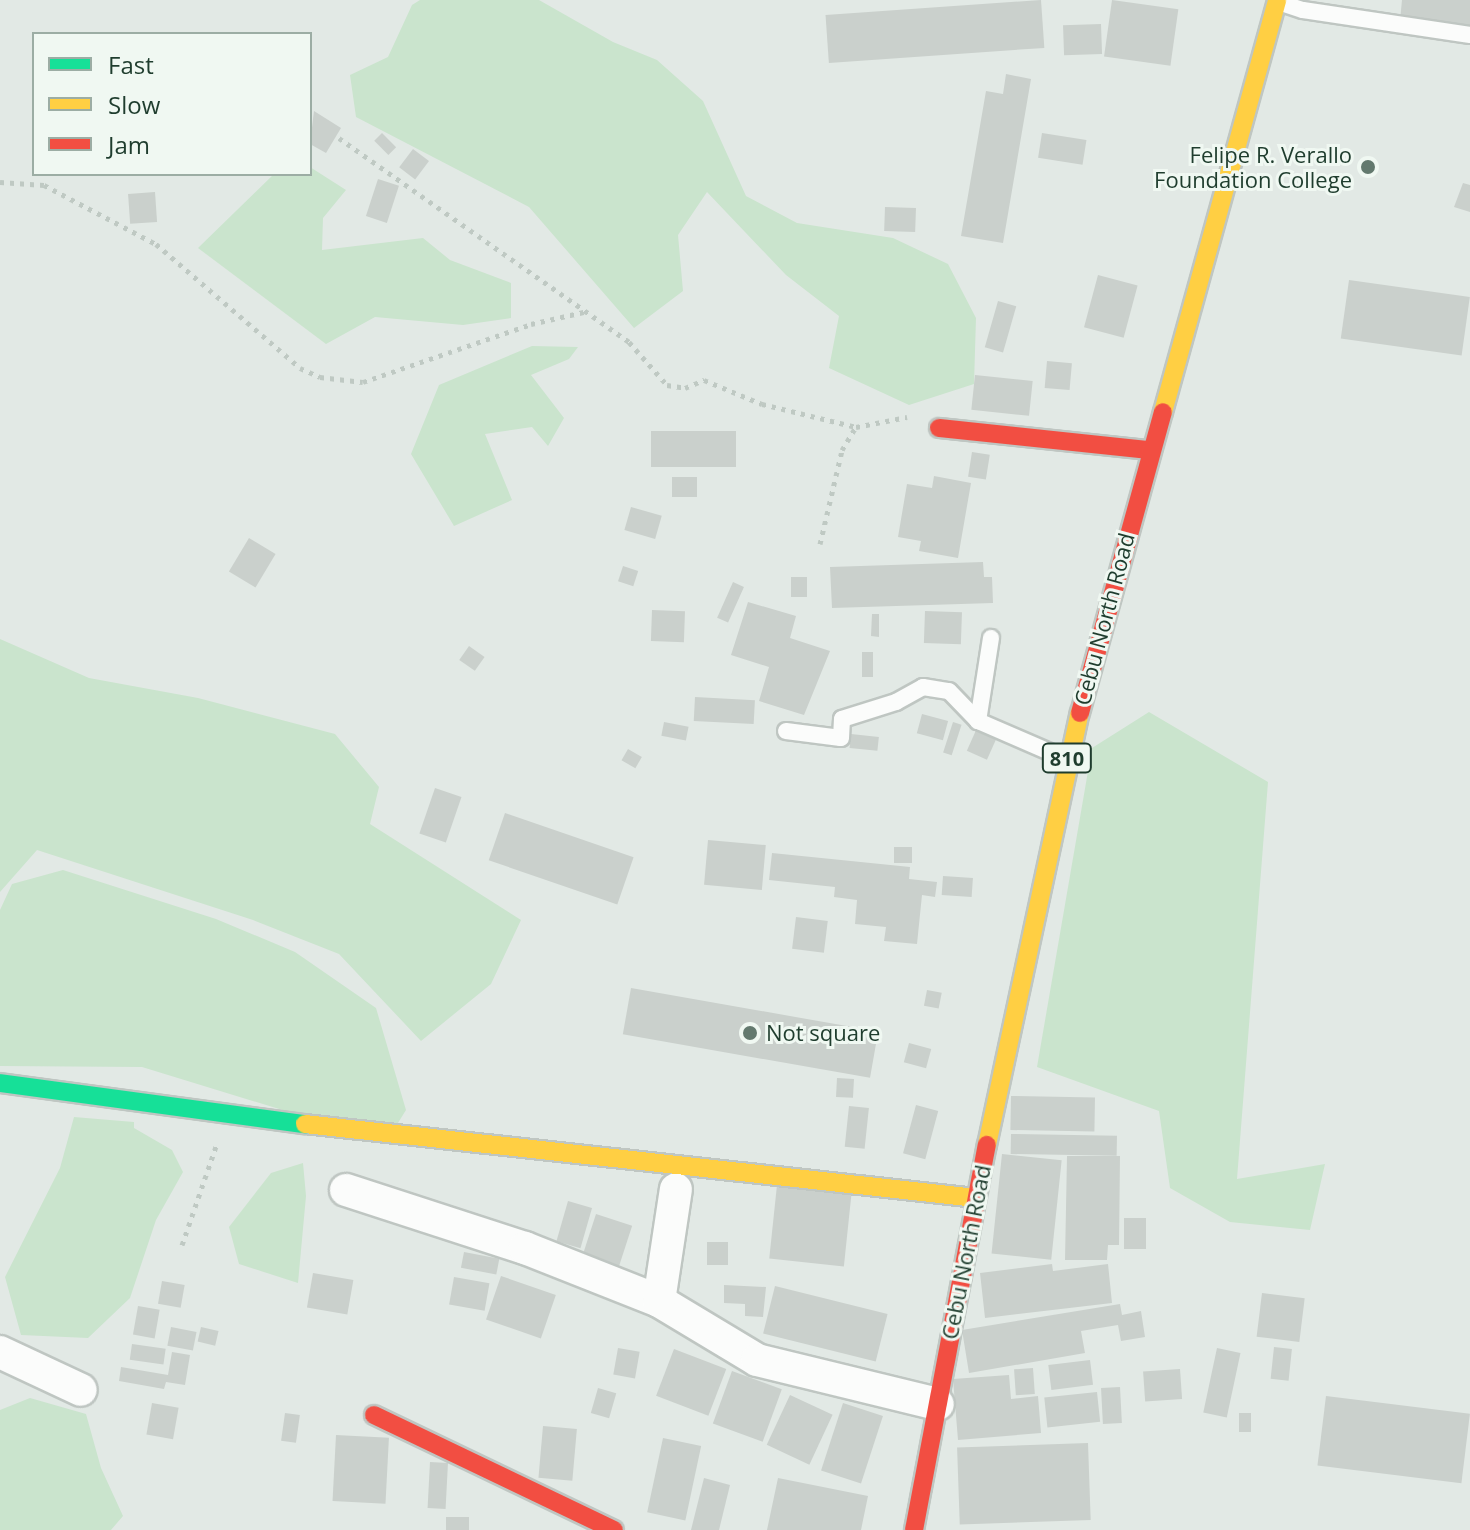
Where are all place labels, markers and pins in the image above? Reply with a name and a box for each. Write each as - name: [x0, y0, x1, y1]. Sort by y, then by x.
- place label: Felipe R. Verallo Foundation College: [1154, 141, 1352, 192]
- marker: Felipe R. Verallo Foundation College: [1359, 158, 1377, 176]
- place label: Not square: [766, 1020, 880, 1046]
- marker: Not square: [741, 1024, 759, 1042]

